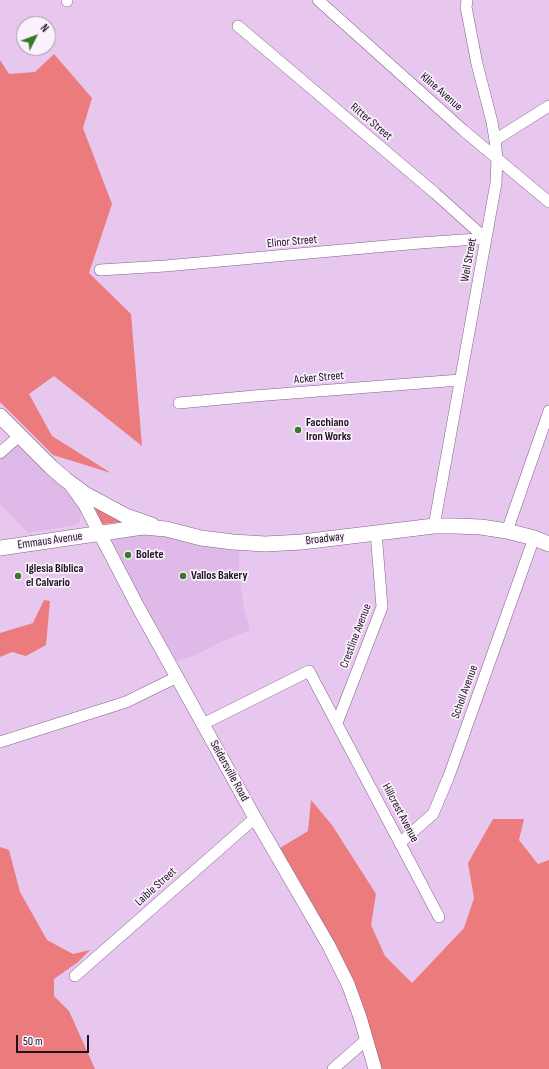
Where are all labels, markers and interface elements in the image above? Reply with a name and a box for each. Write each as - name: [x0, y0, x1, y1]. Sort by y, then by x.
- north arrow: [16, 16, 56, 56]
- text: N: [38, 22, 51, 35]
- street label: Kline Avenue: [417, 70, 465, 114]
- street label: Ritter Street: [347, 100, 395, 144]
- street label: Elinor Street: [266, 233, 318, 251]
- street label: Weil Street: [458, 237, 480, 283]
- street label: Acker Street: [293, 369, 345, 387]
- place label: Facchiano Iron Works: [306, 416, 351, 444]
- marker: Facchiano Iron Works: [293, 425, 303, 435]
- street label: Emmaus Avenue: [17, 529, 83, 553]
- street label: Broadway: [305, 529, 345, 549]
- place label: Bolete: [136, 548, 164, 562]
- marker: Bolete: [123, 550, 133, 560]
- place label: Iglesia Bíblica el Calvario: [26, 562, 83, 590]
- place label: Vallos Bakery: [191, 569, 247, 583]
- marker: Iglesia Bíblica el Calvario: [13, 571, 23, 581]
- marker: Vallos Bakery: [178, 571, 188, 581]
- street label: Crestline Avenue: [337, 602, 375, 670]
- street label: Scholl Avenue: [449, 663, 481, 721]
- street label: Seidersville Road: [206, 738, 252, 804]
- street label: Hillcrest Avenue: [378, 781, 422, 845]
- street label: Laible Street: [132, 865, 180, 909]
- scale bar: [18, 1027, 91, 1053]
- text: 50 m: [23, 1034, 43, 1049]

